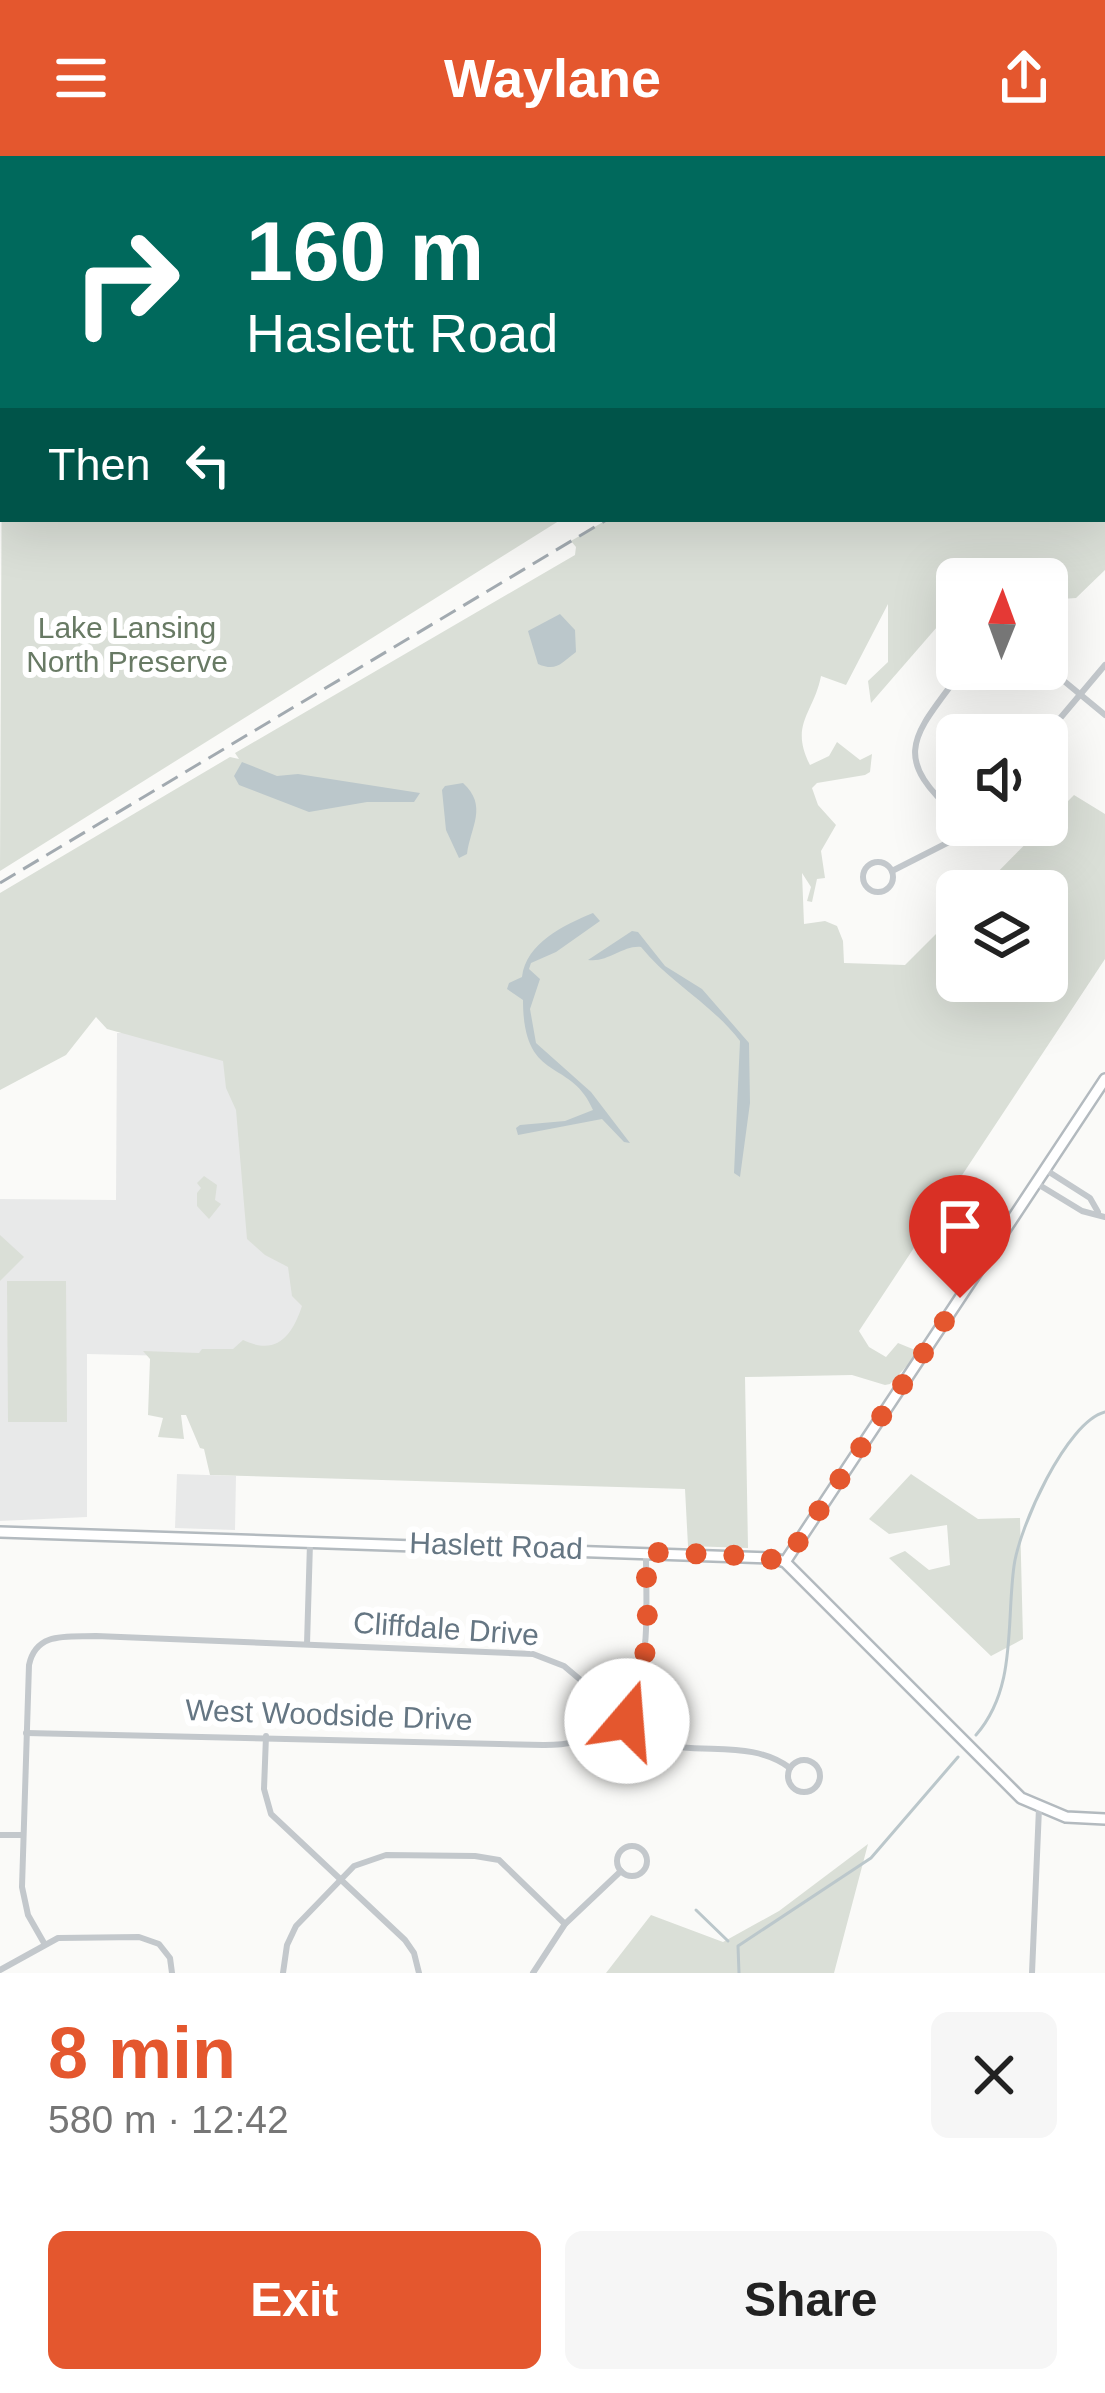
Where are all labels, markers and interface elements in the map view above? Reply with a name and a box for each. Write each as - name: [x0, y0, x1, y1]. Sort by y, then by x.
- icon: menu: [48, 45, 114, 111]
- icon: share: [991, 45, 1057, 111]
- text: Waylane: [444, 48, 661, 108]
- icon: right: [48, 204, 204, 360]
- text: 160 m: [246, 204, 484, 298]
- text: Haslett Road: [246, 303, 558, 363]
- icon: left: [175, 432, 241, 498]
- text: Then: [48, 439, 151, 490]
- north arrow: [936, 558, 1068, 690]
- map controls: [936, 558, 1068, 1002]
- park label: Lake Lansing North Preserve: [26, 611, 228, 678]
- button: sound: [936, 714, 1068, 846]
- button: layers: [936, 870, 1068, 1002]
- pin: [909, 1175, 1011, 1298]
- icon: arrive: [927, 1193, 993, 1259]
- street label: Haslett Road: [409, 1526, 583, 1565]
- street label: Cliffdale Drive: [352, 1606, 540, 1651]
- position arrow: [564, 1658, 690, 1784]
- street label: West Woodside Drive: [185, 1693, 473, 1736]
- button: close: [931, 2012, 1057, 2138]
- text: 8 min: [48, 2013, 236, 2093]
- text: 580 m · 12:42: [48, 2098, 289, 2141]
- button: Exit: [48, 2231, 541, 2369]
- button: Share: [565, 2231, 1057, 2369]

